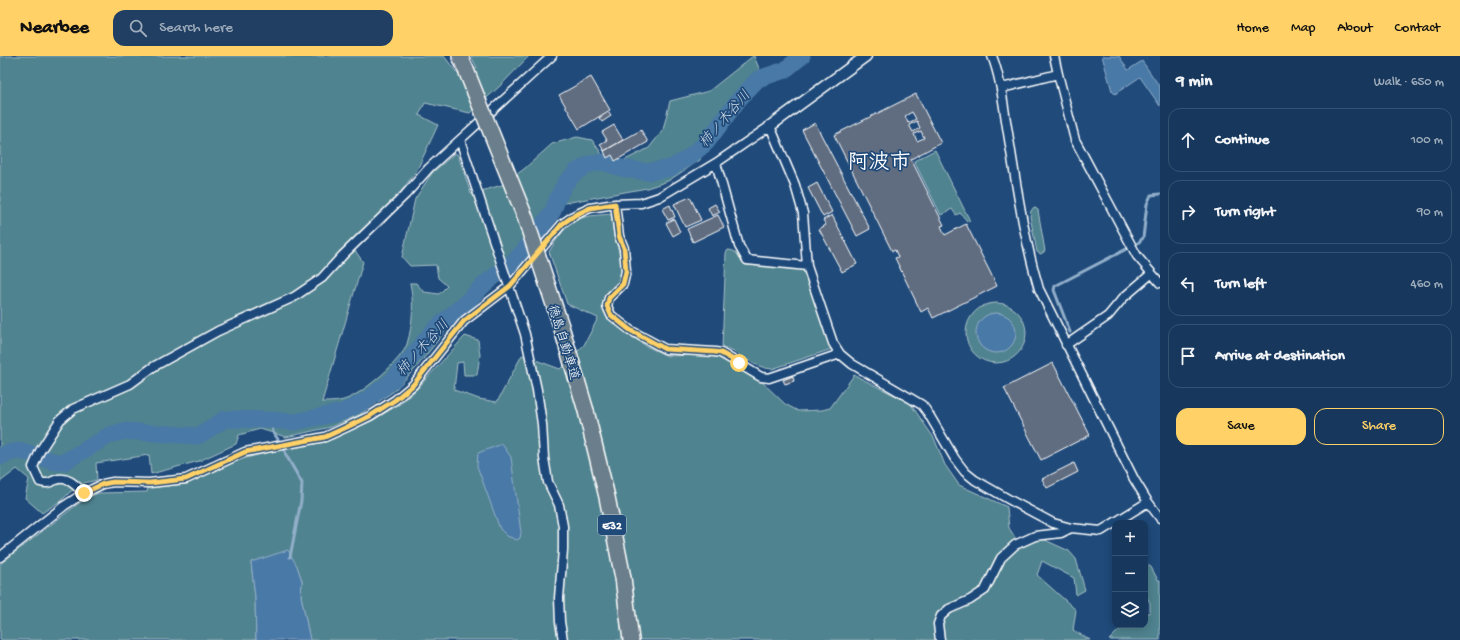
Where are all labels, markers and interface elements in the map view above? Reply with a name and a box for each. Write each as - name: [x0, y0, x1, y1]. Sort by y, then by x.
- search box: [113, 10, 393, 46]
- text: Nearbee: [20, 17, 89, 40]
- icon: search: [127, 17, 149, 39]
- text: Search here: [159, 19, 233, 37]
- text: Home: [1237, 20, 1269, 37]
- text: Map: [1291, 20, 1315, 37]
- text: About: [1337, 20, 1373, 37]
- text: Contact: [1395, 20, 1440, 37]
- text: 9 min: [1176, 72, 1212, 92]
- text: Walk · 650 m: [1374, 75, 1444, 90]
- water label: 柿ノ木谷川: [696, 87, 755, 152]
- icon: ahead: [1177, 129, 1199, 151]
- text: Continue: [1215, 131, 1269, 149]
- text: 100 m: [1411, 133, 1443, 148]
- district label: 阿波市: [848, 150, 911, 177]
- icon: right: [1177, 201, 1199, 223]
- text: Turn right: [1215, 203, 1275, 221]
- text: 90 m: [1417, 205, 1443, 220]
- icon: left: [1177, 273, 1199, 295]
- text: Turn left: [1215, 275, 1266, 293]
- text: 460 m: [1411, 277, 1443, 292]
- street label: 徳島自動車道: [544, 303, 581, 382]
- water label: 柿ノ木谷川: [393, 316, 454, 380]
- icon: arrive: [1177, 345, 1199, 367]
- text: Arrive at destination: [1215, 347, 1345, 365]
- route start: [730, 354, 748, 372]
- button: Save: [1176, 408, 1306, 445]
- button: Share: [1314, 408, 1444, 445]
- route end: [75, 484, 93, 502]
- road number: E32: [598, 515, 626, 535]
- map controls: [1112, 520, 1148, 628]
- button: +: [1112, 520, 1148, 556]
- button: −: [1112, 556, 1148, 592]
- button: layers: [1112, 592, 1148, 628]

